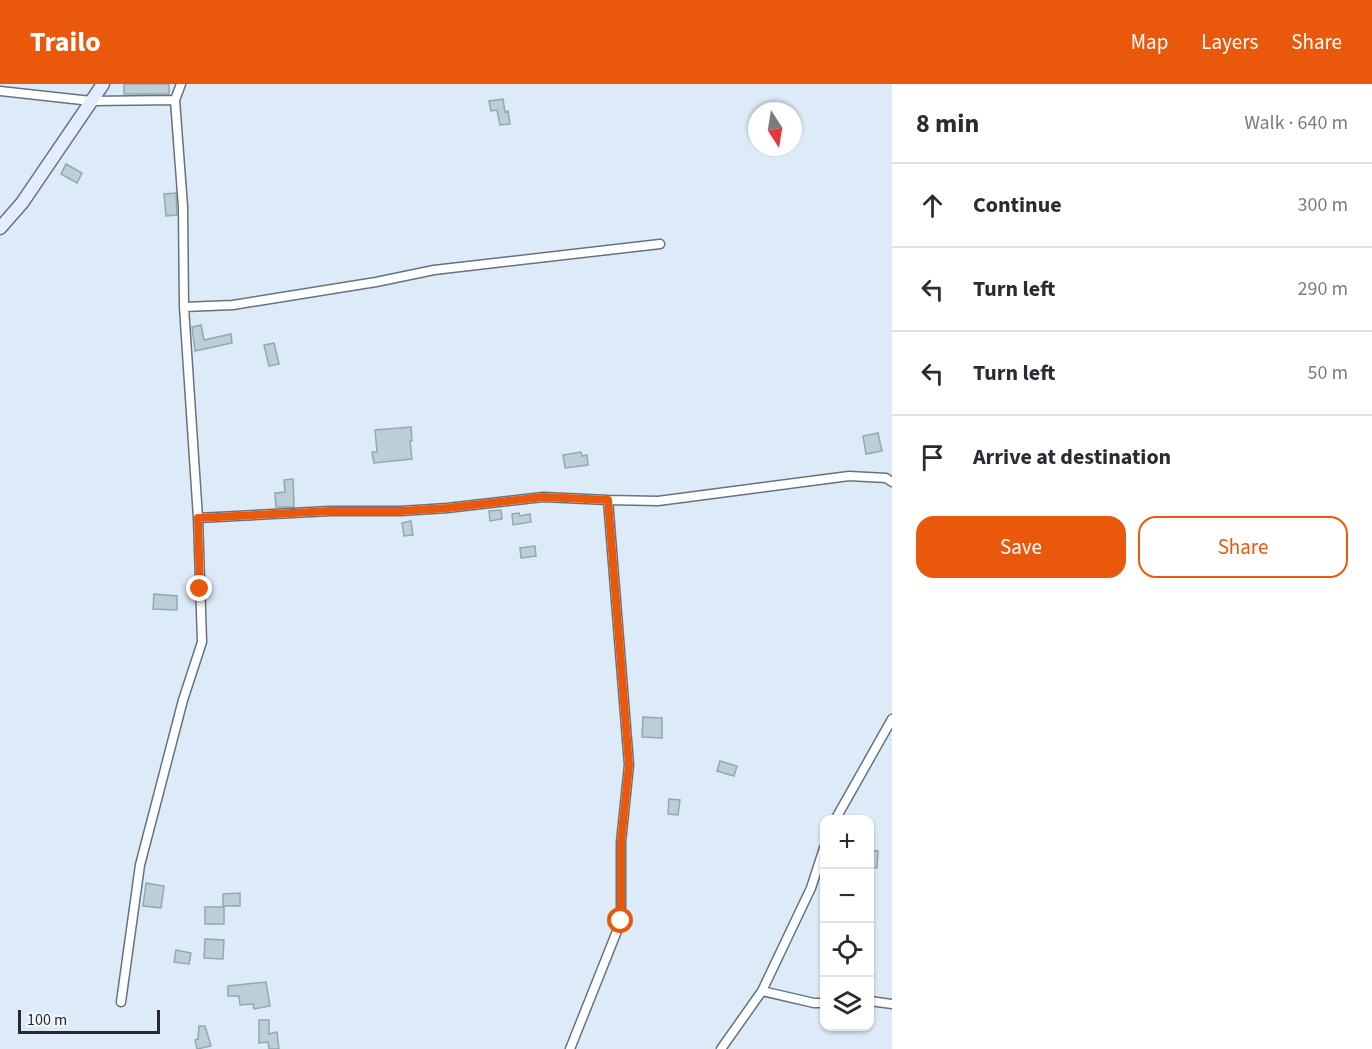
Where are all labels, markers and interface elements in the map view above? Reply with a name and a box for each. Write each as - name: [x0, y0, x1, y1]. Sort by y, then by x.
- text: Trailo: [30, 22, 101, 62]
- text: Map: [1131, 27, 1168, 57]
- text: Layers: [1201, 27, 1258, 57]
- text: Share: [1291, 27, 1342, 57]
- north arrow: [748, 102, 802, 156]
- text: 8 min: [916, 105, 979, 142]
- text: Walk · 640 m: [1244, 109, 1348, 137]
- icon: ahead: [916, 189, 949, 222]
- text: Continue: [973, 189, 1062, 221]
- text: 300 m: [1298, 191, 1348, 219]
- icon: left: [916, 273, 949, 306]
- text: Turn left: [973, 273, 1055, 305]
- text: 290 m: [1298, 275, 1348, 303]
- icon: left: [916, 357, 949, 390]
- text: Turn left: [973, 357, 1055, 389]
- text: 50 m: [1308, 359, 1348, 387]
- icon: arrive: [916, 441, 949, 474]
- text: Arrive at destination: [973, 441, 1171, 473]
- button: Save: [916, 516, 1126, 578]
- button: Share: [1138, 516, 1348, 578]
- route end: [186, 575, 212, 601]
- map controls: [820, 815, 874, 1031]
- button: +: [820, 815, 874, 869]
- button: −: [820, 869, 874, 923]
- route start: [607, 907, 633, 933]
- button: locate: [820, 923, 874, 977]
- button: layers: [820, 977, 874, 1031]
- scale bar: [18, 1007, 160, 1034]
- text: 100 m: [27, 1009, 67, 1031]

